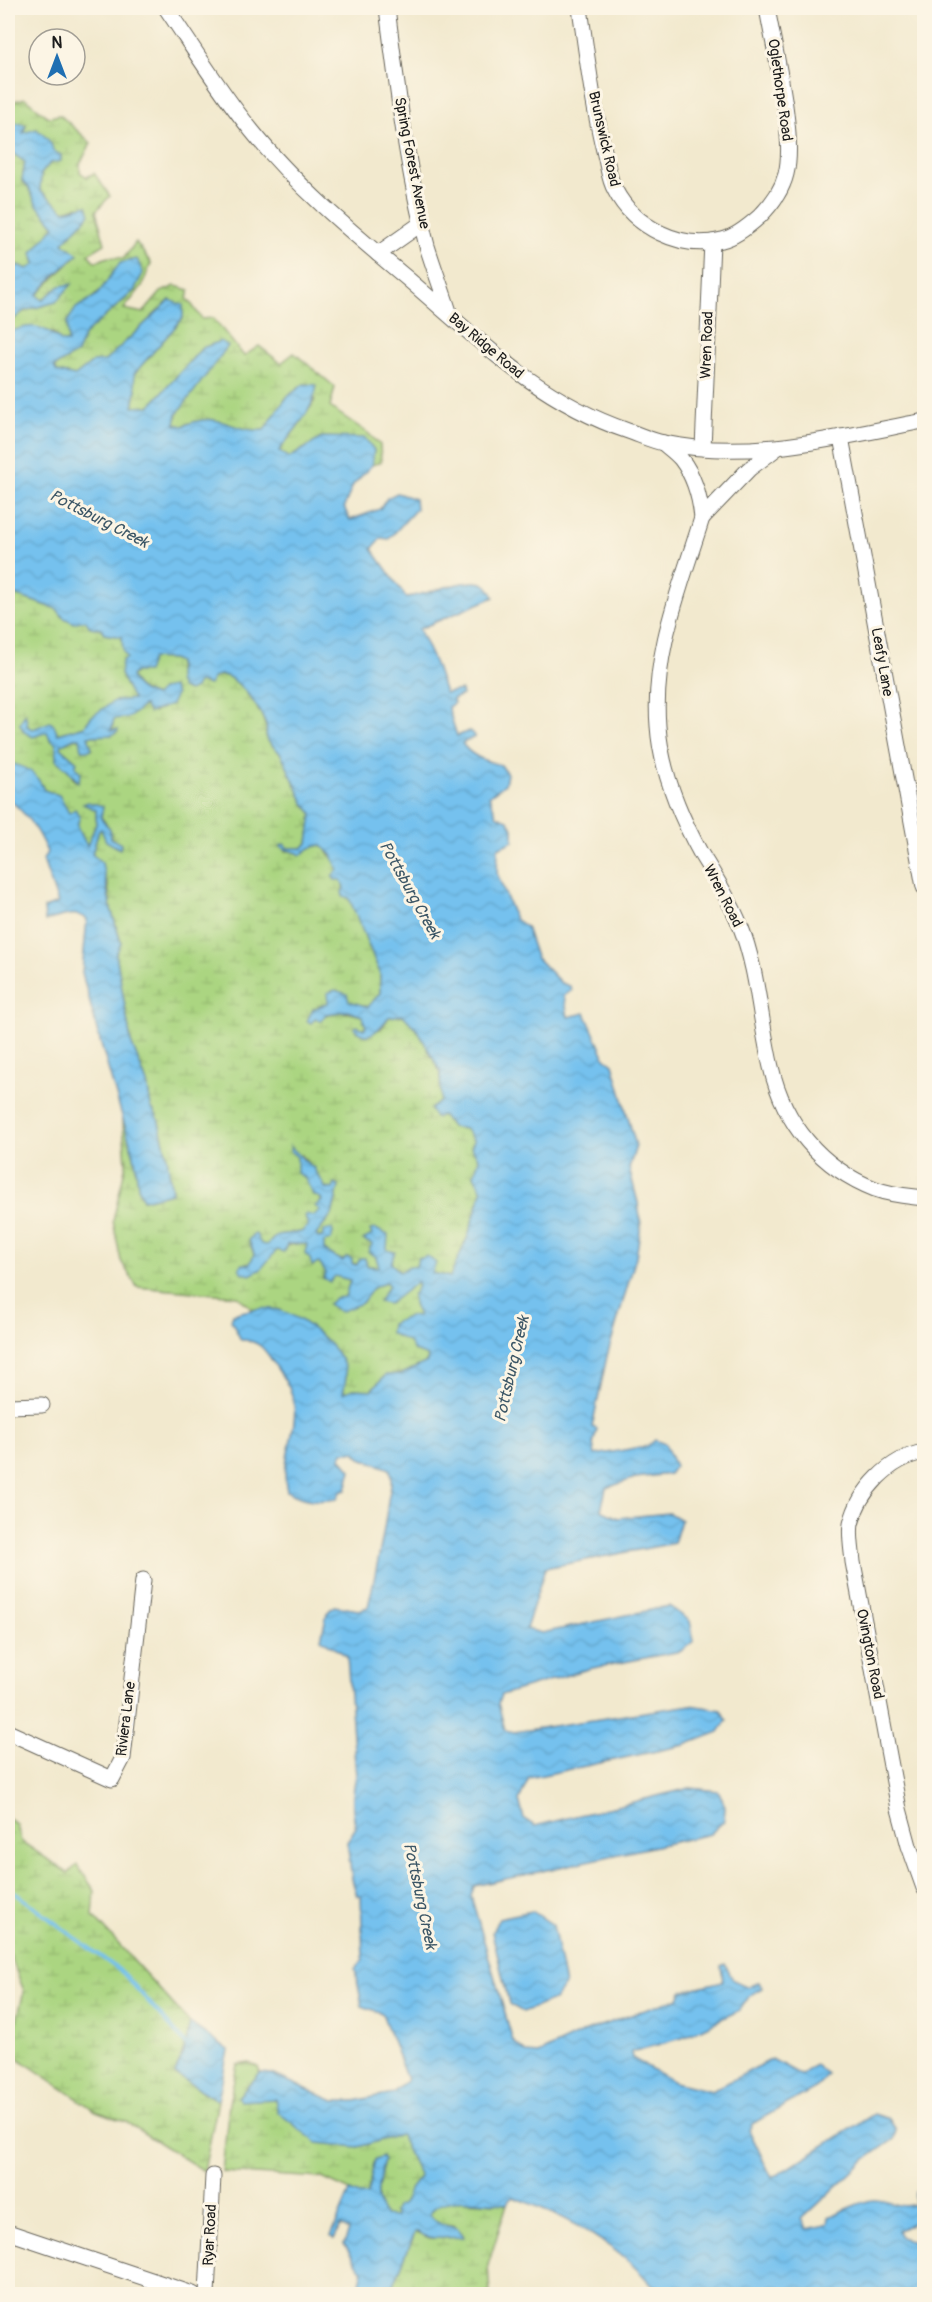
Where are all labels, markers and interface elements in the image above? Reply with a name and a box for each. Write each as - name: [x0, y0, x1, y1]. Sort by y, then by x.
- north arrow: [27, 27, 87, 87]
- text: N: [52, 33, 63, 53]
- street label: Oglethorpe Road: [763, 38, 797, 142]
- street label: Brunswick Road: [584, 89, 624, 189]
- street label: Spring Forest Avenue: [390, 95, 434, 231]
- street label: Bay Ridge Road: [444, 309, 528, 383]
- street label: Wren Road: [696, 311, 718, 379]
- water label: Pottsburg Creek: [46, 485, 153, 553]
- street label: Leafy Lane: [867, 626, 897, 698]
- water label: Pottsburg Creek: [375, 838, 446, 943]
- street label: Wren Road: [699, 861, 747, 931]
- water label: Pottsburg Creek: [490, 1313, 534, 1424]
- street label: Ovington Road: [852, 1607, 888, 1701]
- street label: Riviera Lane: [112, 1680, 140, 1757]
- water label: Pottsburg Creek: [399, 1841, 441, 1952]
- street label: Ryar Road: [199, 2204, 221, 2266]

